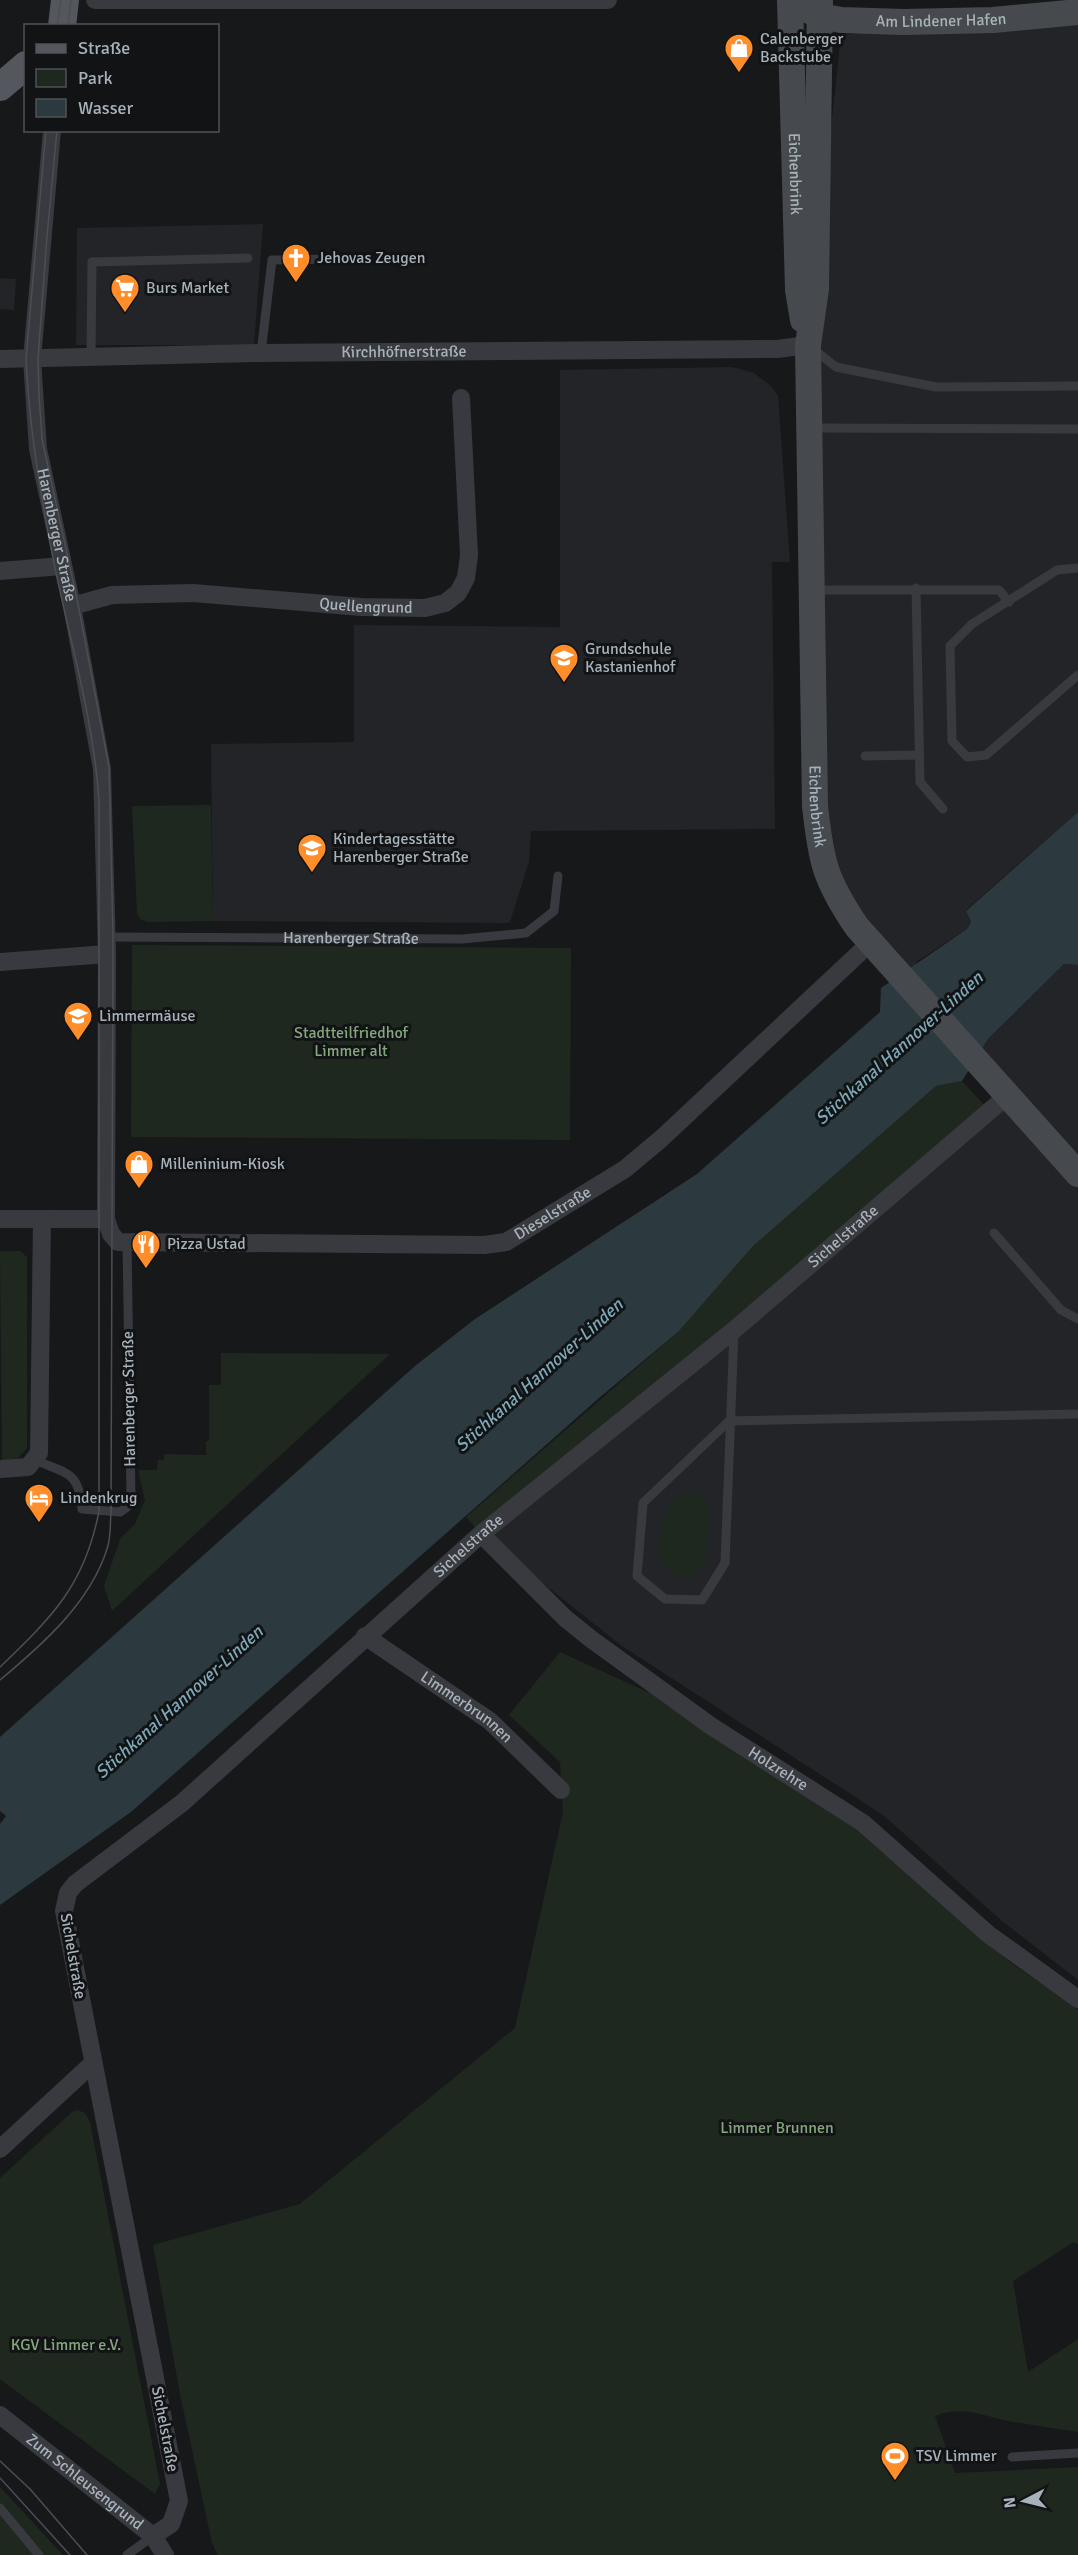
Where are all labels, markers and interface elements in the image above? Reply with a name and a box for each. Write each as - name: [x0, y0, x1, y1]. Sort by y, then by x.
- street label: Am Lindener Hafen: [875, 9, 1007, 32]
- legend: [24, 24, 219, 132]
- place label: Calenberger Backstube: [760, 29, 844, 67]
- shop icon: Calenberger Backstube: [723, 32, 755, 74]
- text: Straße: [78, 37, 130, 59]
- text: Park: [78, 67, 113, 89]
- text: Wasser: [78, 97, 134, 119]
- street label: Eichenbrink: [784, 133, 806, 215]
- church icon: Jehovas Zeugen: [280, 242, 312, 284]
- place label: Jehovas Zeugen: [317, 248, 425, 268]
- supermarket icon: Burs Market: [109, 272, 141, 314]
- place label: Burs Market: [146, 278, 229, 298]
- street label: Kirchhöfnerstraße: [341, 341, 467, 362]
- street label: Harenberger Straße: [32, 466, 81, 603]
- street label: Quellengrund: [319, 594, 413, 618]
- place label: Grundschule Kastanienhof: [585, 639, 676, 677]
- school or university icon: Grundschule Kastanienhof: [548, 642, 580, 684]
- street label: Eichenbrink: [804, 765, 830, 849]
- place label: Kindertagesstätte Harenberger Straße: [333, 829, 469, 867]
- school or university icon: Kindertagesstätte Harenberger Straße: [296, 832, 328, 874]
- street label: Harenberger Straße: [283, 928, 419, 949]
- water label: Stichkanal Hannover-Linden: [811, 966, 988, 1129]
- school or university icon: Limmermäuse: [62, 1000, 94, 1042]
- place label: Limmermäuse: [99, 1006, 195, 1026]
- park label: Stadtteilfriedhof Limmer alt: [294, 1023, 409, 1061]
- shop icon: Milleninium-Kiosk: [123, 1148, 155, 1190]
- place label: Milleninium-Kiosk: [160, 1154, 285, 1174]
- street label: Dieselstraße: [510, 1182, 595, 1245]
- street label: Sichelstraße: [804, 1201, 883, 1272]
- restaurant icon: Pizza Ustad: [130, 1228, 162, 1270]
- place label: Pizza Ustad: [167, 1234, 246, 1254]
- water label: Stichkanal Hannover-Linden: [451, 1293, 628, 1456]
- street label: Harenberger Straße: [118, 1331, 140, 1467]
- hotel icon: Lindenkrug: [23, 1482, 55, 1524]
- place label: Lindenkrug: [60, 1488, 137, 1508]
- street label: Sichelstraße: [429, 1510, 508, 1582]
- water label: Stichkanal Hannover-Linden: [91, 1620, 268, 1783]
- street label: Limmerbrunnen: [417, 1667, 517, 1747]
- street label: Holzrehre: [744, 1742, 812, 1795]
- street label: Sichelstraße: [56, 1912, 90, 2000]
- park label: Limmer Brunnen: [720, 2118, 834, 2138]
- park label: KGV Limmer e.V.: [11, 2335, 121, 2355]
- street label: Sichelstraße: [147, 2385, 183, 2473]
- street label: Zum Schleusengrund: [22, 2429, 147, 2535]
- sports icon: TSV Limmer: [879, 2440, 911, 2482]
- place label: TSV Limmer: [916, 2446, 997, 2466]
- north arrow: [994, 2471, 1054, 2531]
- text: N: [1000, 2496, 1021, 2509]

